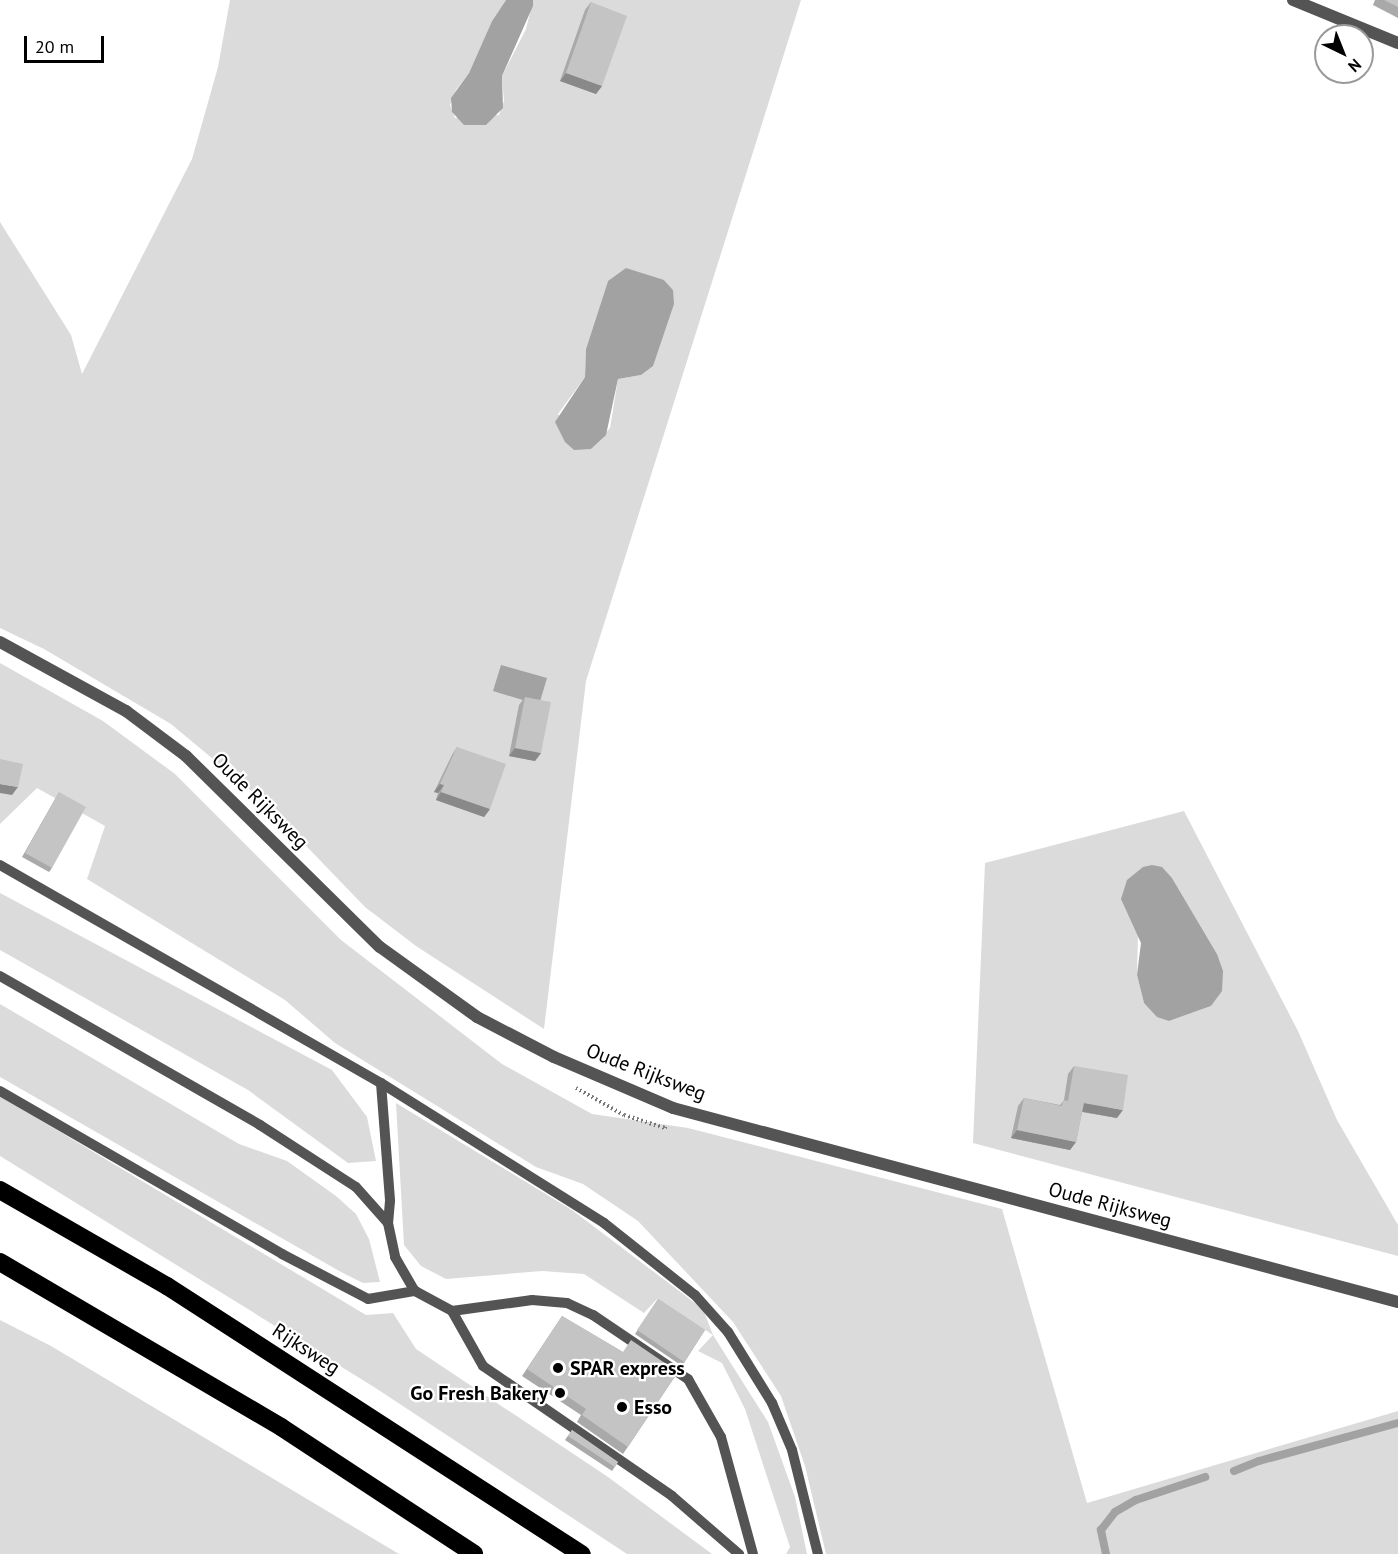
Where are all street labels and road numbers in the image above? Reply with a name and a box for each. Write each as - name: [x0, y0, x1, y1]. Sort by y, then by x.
- street label: Oude Rijksweg: [207, 748, 313, 854]
- street label: Oude Rijksweg: [583, 1038, 709, 1106]
- street label: Oude Rijksweg: [1046, 1177, 1174, 1233]
- street label: Rijksweg: [268, 1318, 344, 1380]

